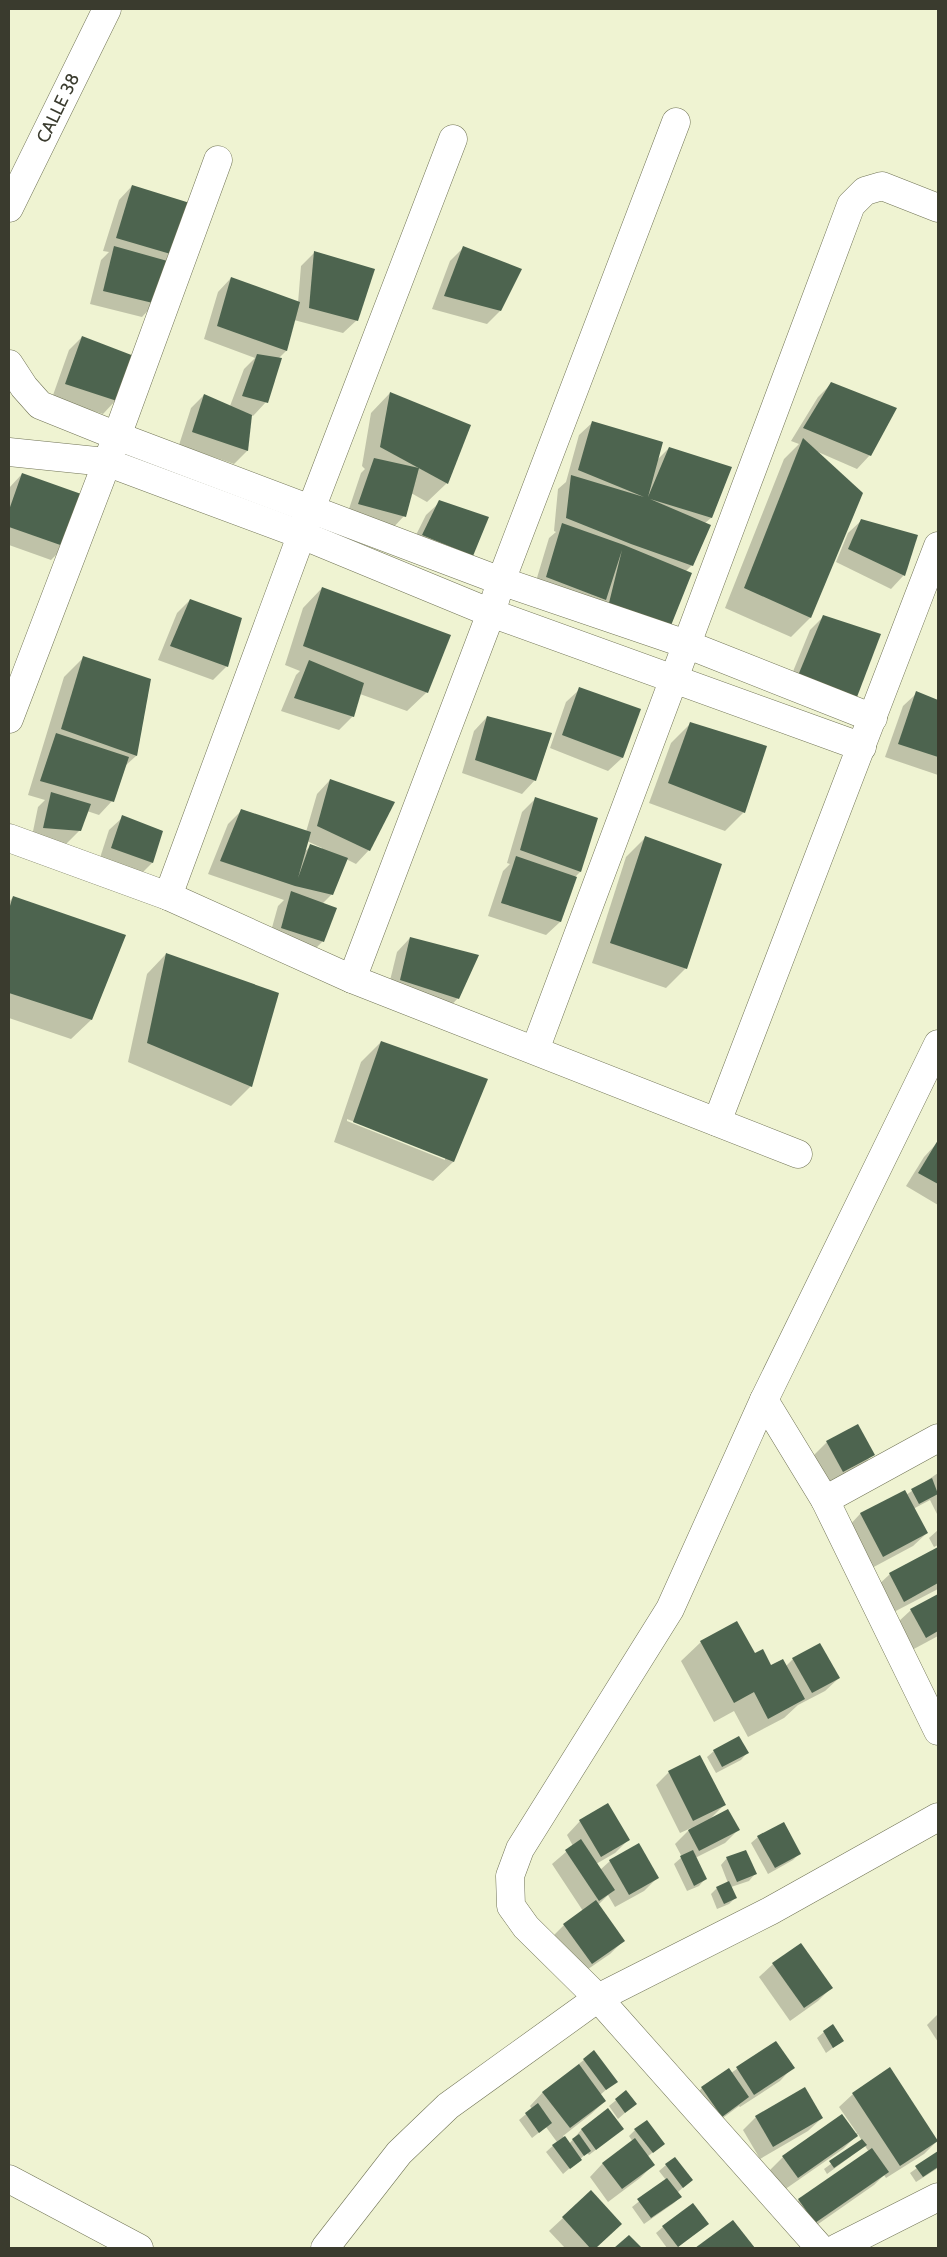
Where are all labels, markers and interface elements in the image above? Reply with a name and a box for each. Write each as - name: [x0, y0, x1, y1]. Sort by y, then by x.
- street label: CALLE 38: [32, 70, 84, 146]

